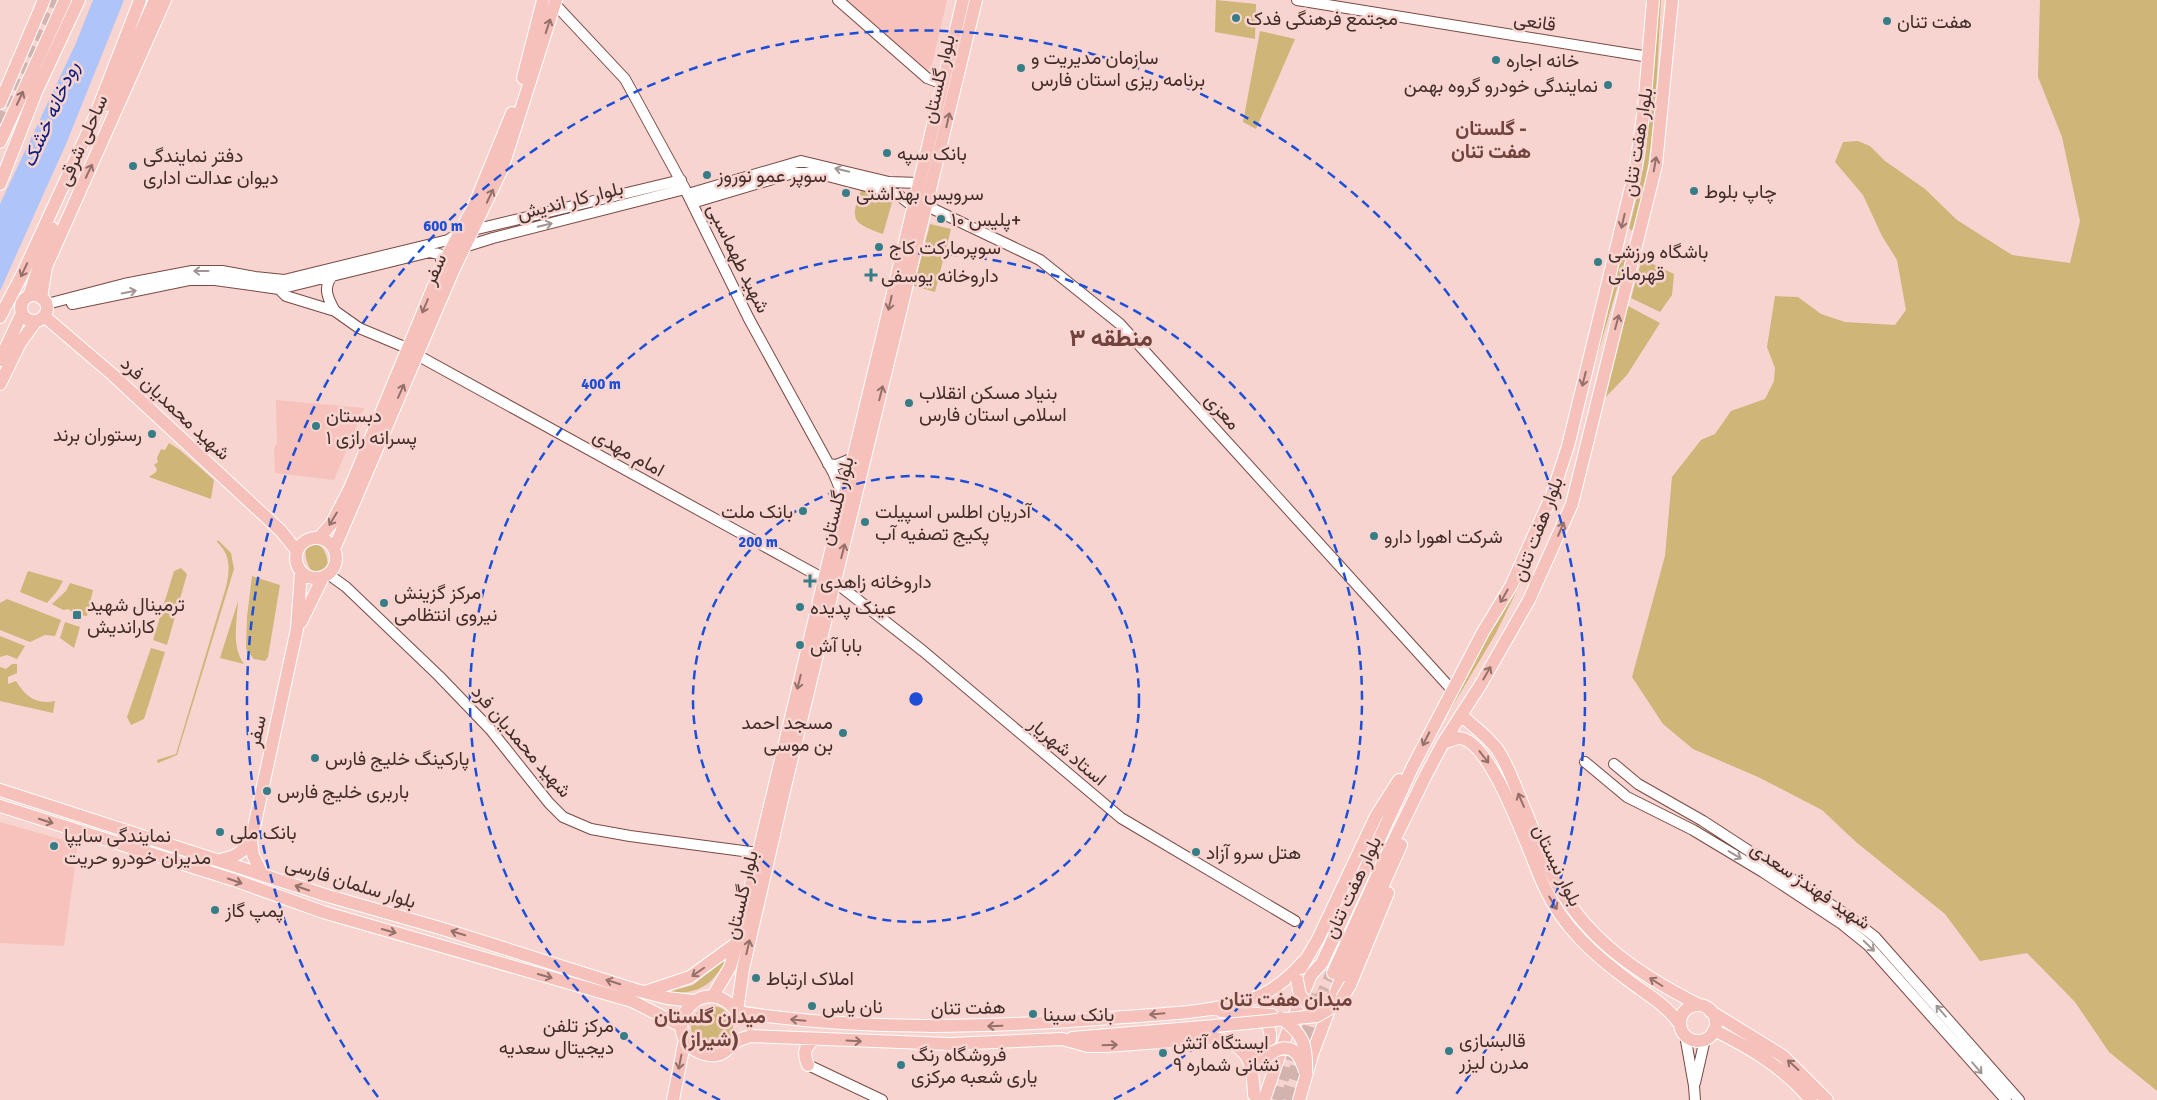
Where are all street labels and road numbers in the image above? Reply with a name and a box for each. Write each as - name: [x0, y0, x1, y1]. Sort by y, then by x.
- street label: قانعی: [1512, 7, 1558, 37]
- street label: بلوار گلستان: [917, 32, 961, 126]
- street label: بلوار هفت تنان: [1618, 86, 1658, 198]
- street label: ساحلی شرقی: [52, 91, 114, 190]
- street label: بلوار کار اندیش: [515, 176, 626, 226]
- street label: شهید طهماسبی: [701, 200, 775, 317]
- street label: سفر: [417, 250, 452, 290]
- street label: شهید محمدیان فرد: [115, 352, 235, 466]
- street label: معزی: [1199, 388, 1245, 435]
- street label: امام مهدی: [589, 423, 668, 482]
- street label: بلوار گلستان: [814, 454, 860, 548]
- street label: بلوار هفت تنان: [1507, 474, 1569, 585]
- street label: شهید محمدیان فرد: [466, 680, 577, 803]
- street label: استاد شهریار: [1023, 712, 1111, 791]
- street label: سفر: [242, 713, 272, 750]
- street label: بلوار نیستان: [1527, 820, 1587, 911]
- street label: بلوار هفت تنان: [1319, 832, 1387, 942]
- street label: شهید فهندژ سعدی: [1746, 837, 1875, 935]
- street label: بلوار گلستان: [720, 848, 764, 942]
- street label: بلوار سلمان فارسی: [283, 852, 419, 914]
- street label: هفت تنان: [930, 995, 1006, 1021]

